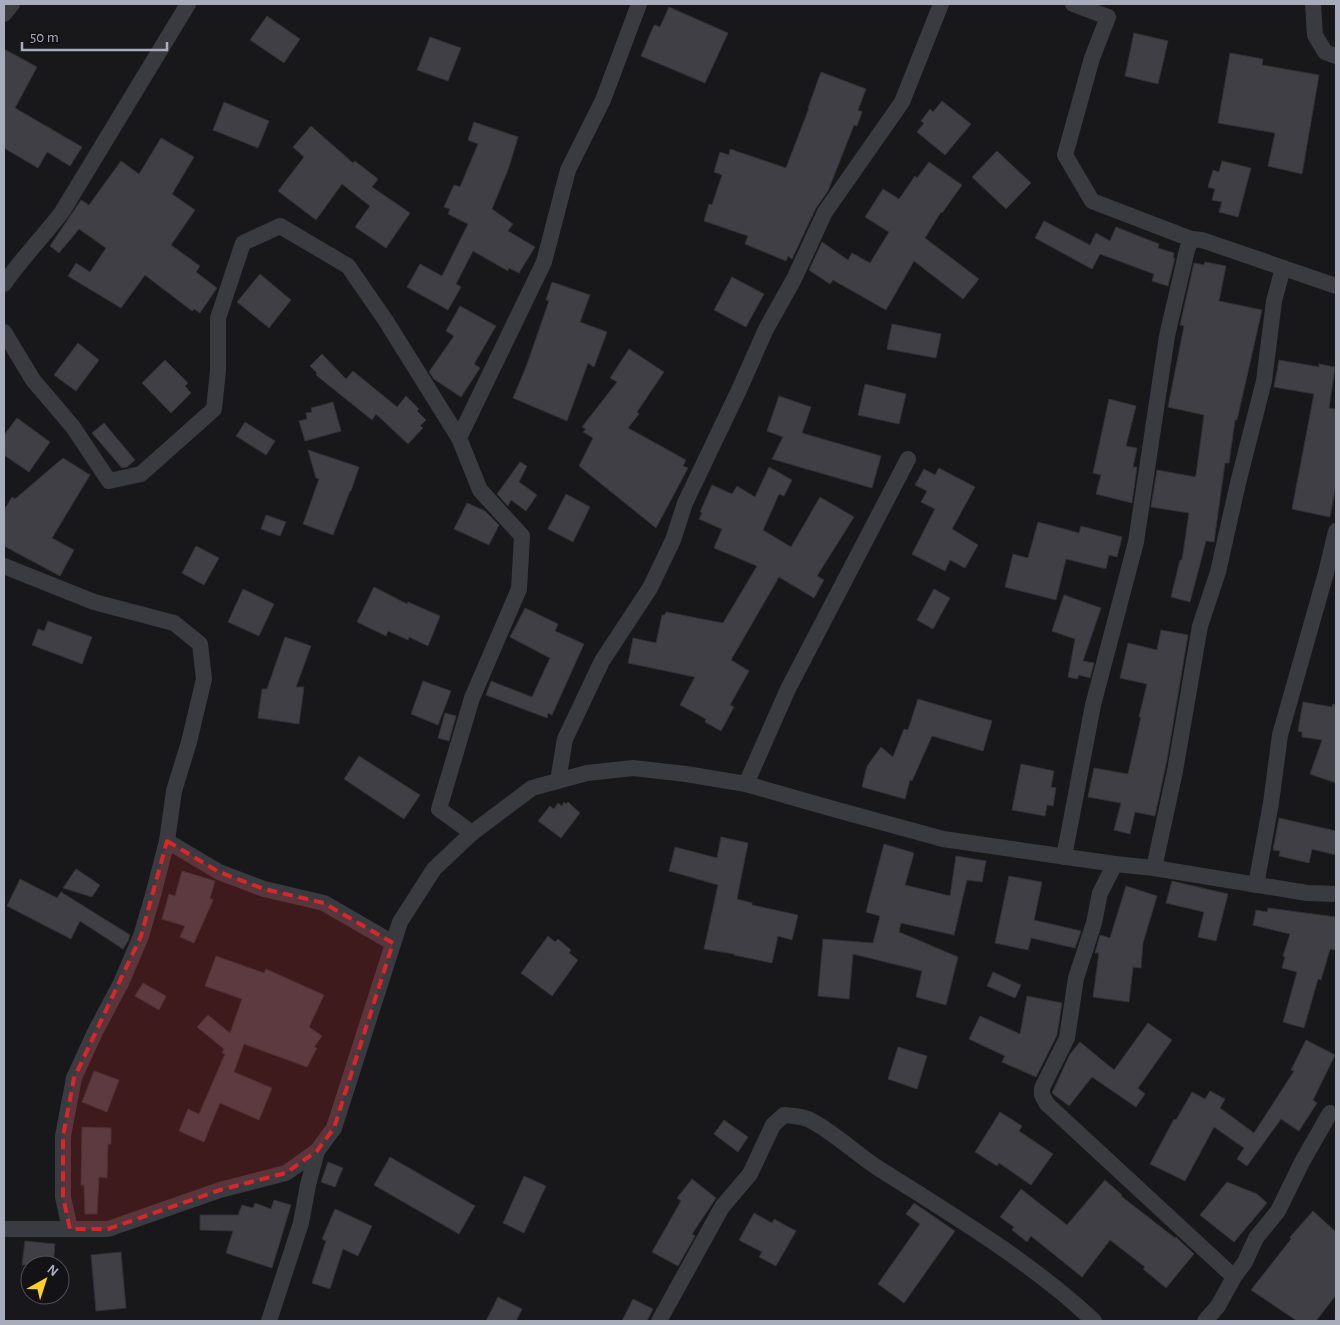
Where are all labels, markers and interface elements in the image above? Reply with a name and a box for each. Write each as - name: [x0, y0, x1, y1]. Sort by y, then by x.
- scale bar: [22, 20, 168, 52]
- text: 50 m: [30, 30, 59, 45]
- north arrow: [20, 1255, 70, 1305]
- text: N: [44, 1262, 61, 1279]

